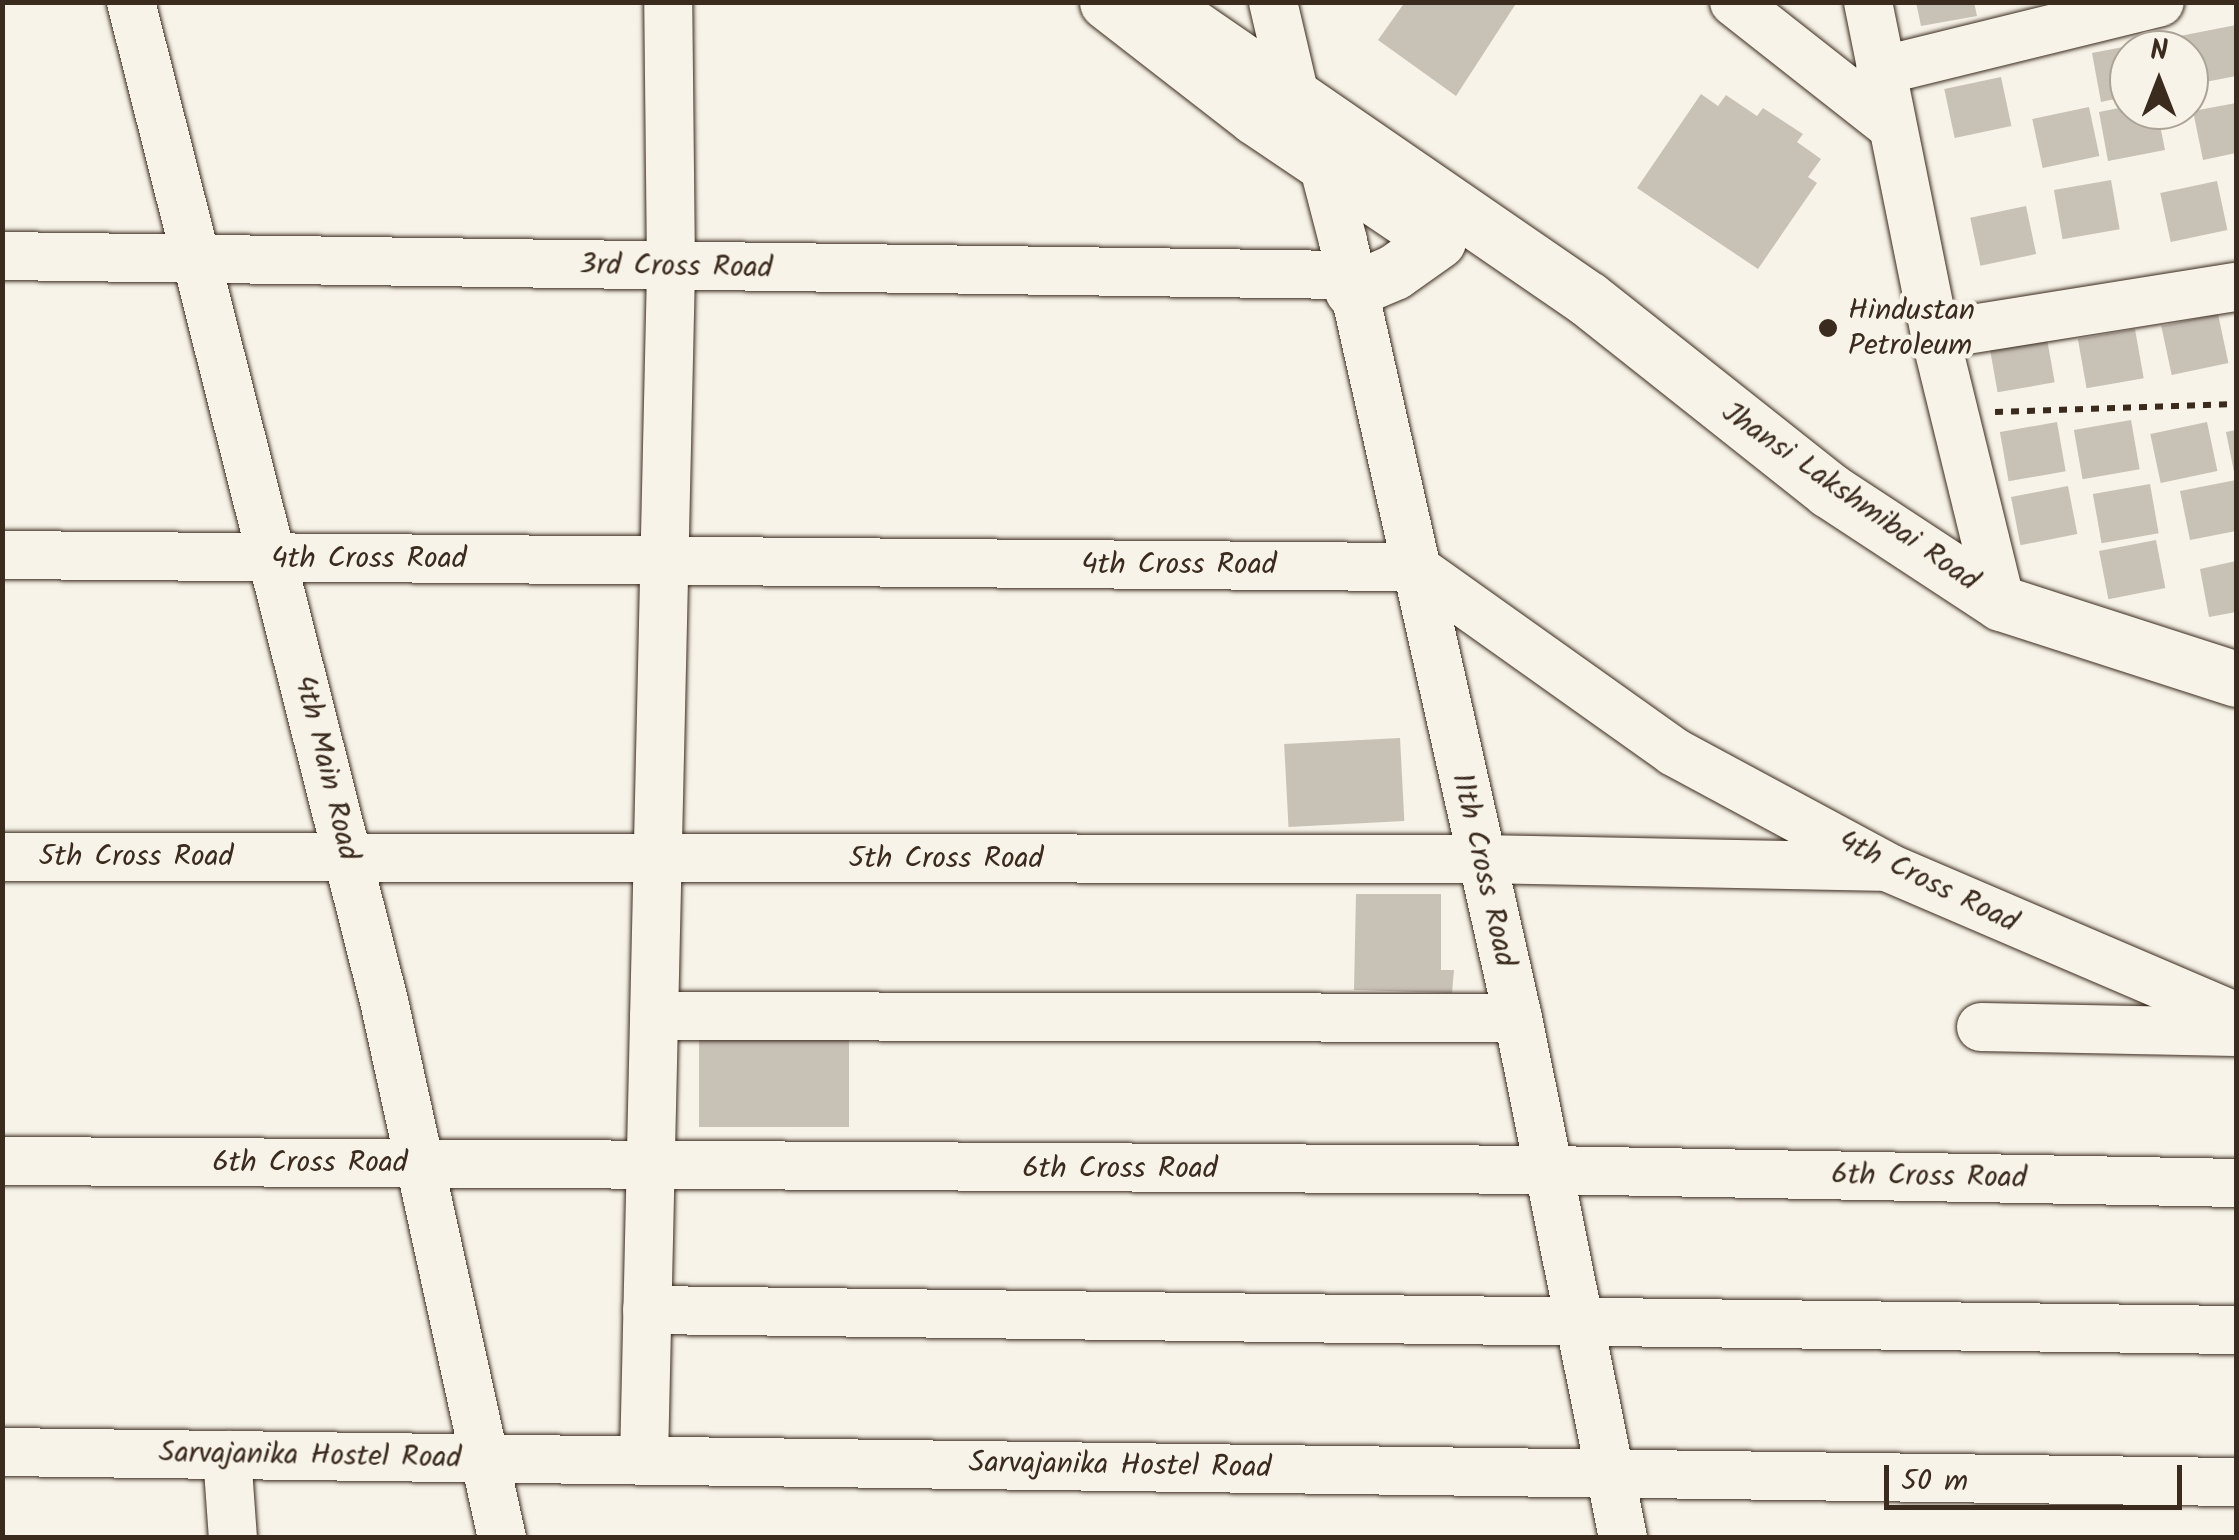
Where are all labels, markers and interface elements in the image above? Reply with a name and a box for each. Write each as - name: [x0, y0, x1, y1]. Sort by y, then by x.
- text: N: [2150, 29, 2168, 74]
- north arrow: [2109, 30, 2209, 130]
- street label: 3rd Cross Road: [579, 247, 773, 287]
- place label: Hindustan Petroleum: [1848, 293, 1975, 364]
- marker: Hindustan Petroleum: [1817, 317, 1839, 339]
- street label: Jhansi Lakshmibai Road: [1714, 395, 1986, 599]
- street label: 4th Cross Road: [271, 541, 467, 577]
- street label: 4th Cross Road: [1081, 547, 1277, 583]
- street label: 4th Main Road: [286, 672, 366, 864]
- street label: 11th Cross Road: [1443, 770, 1523, 970]
- street label: 4th Cross Road: [1832, 823, 2024, 941]
- street label: 5th Cross Road: [38, 839, 234, 875]
- street label: 5th Cross Road: [848, 841, 1044, 877]
- street label: 6th Cross Road: [212, 1145, 408, 1181]
- street label: 6th Cross Road: [1022, 1151, 1218, 1187]
- street label: 6th Cross Road: [1831, 1157, 2027, 1197]
- street label: Sarvajanika Hostel Road: [158, 1435, 462, 1477]
- street label: Sarvajanika Hostel Road: [968, 1445, 1272, 1487]
- scale bar: [1889, 1445, 2186, 1507]
- text: 50 m: [1901, 1458, 1968, 1506]

